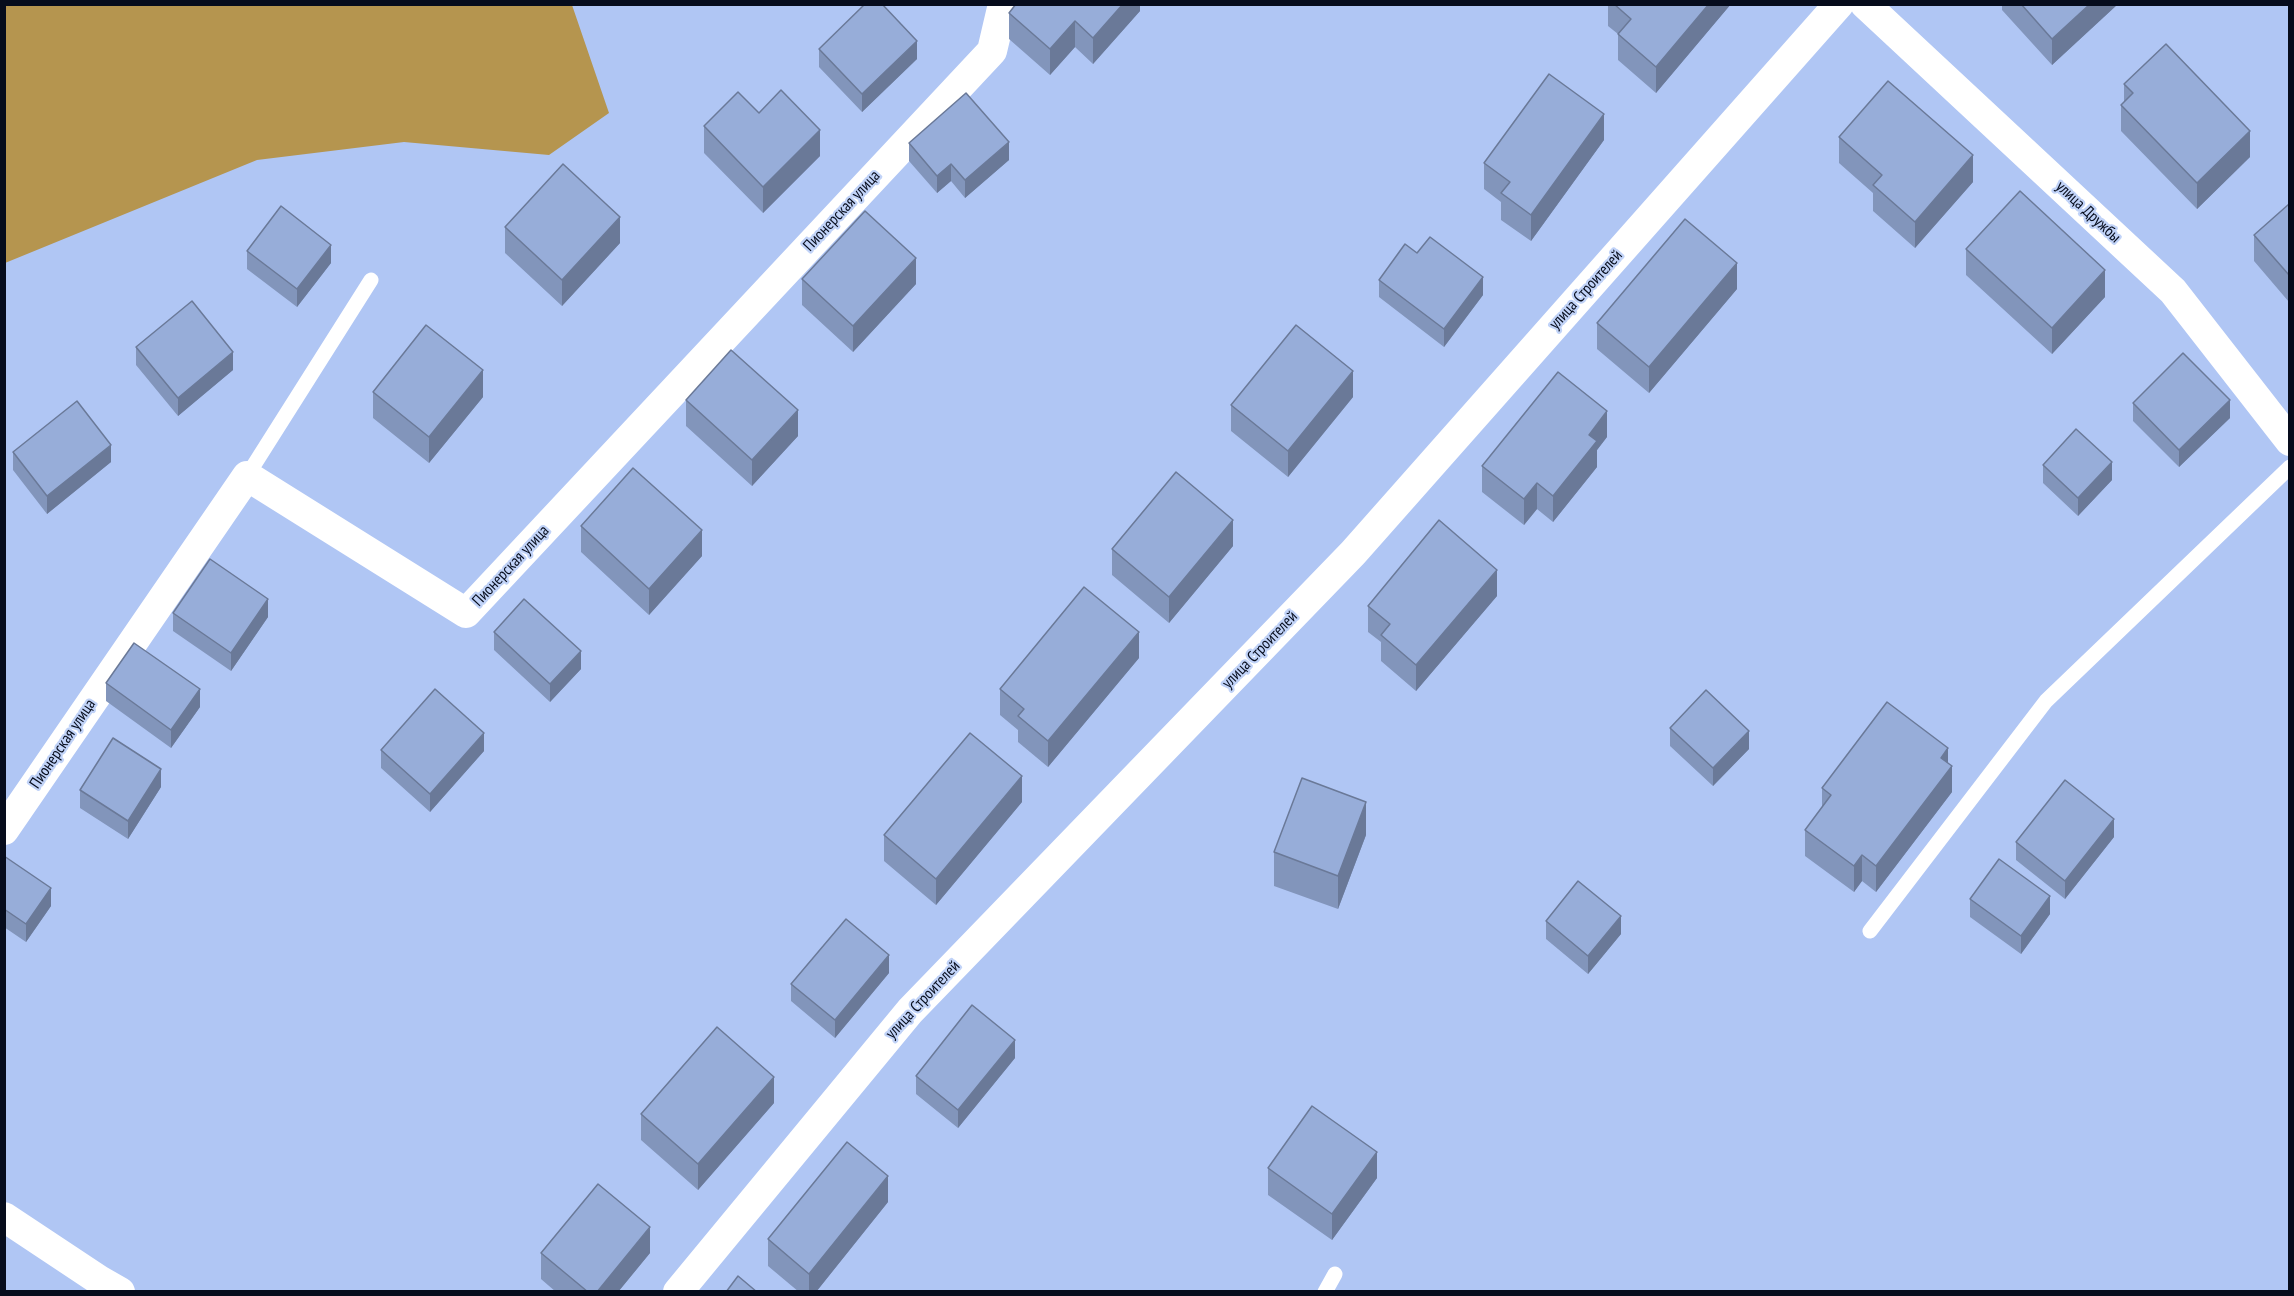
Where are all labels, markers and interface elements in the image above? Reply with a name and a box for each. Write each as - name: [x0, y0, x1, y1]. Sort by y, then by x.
- street label: Пионерская улица: [800, 167, 884, 255]
- street label: улица Дружбы: [2052, 177, 2124, 247]
- street label: улица Строителей: [1545, 246, 1627, 334]
- street label: Пионерская улица: [469, 522, 553, 610]
- street label: улица Строителей: [1218, 607, 1302, 693]
- street label: Пионерская улица: [26, 696, 100, 792]
- street label: улица Строителей: [882, 957, 964, 1043]

